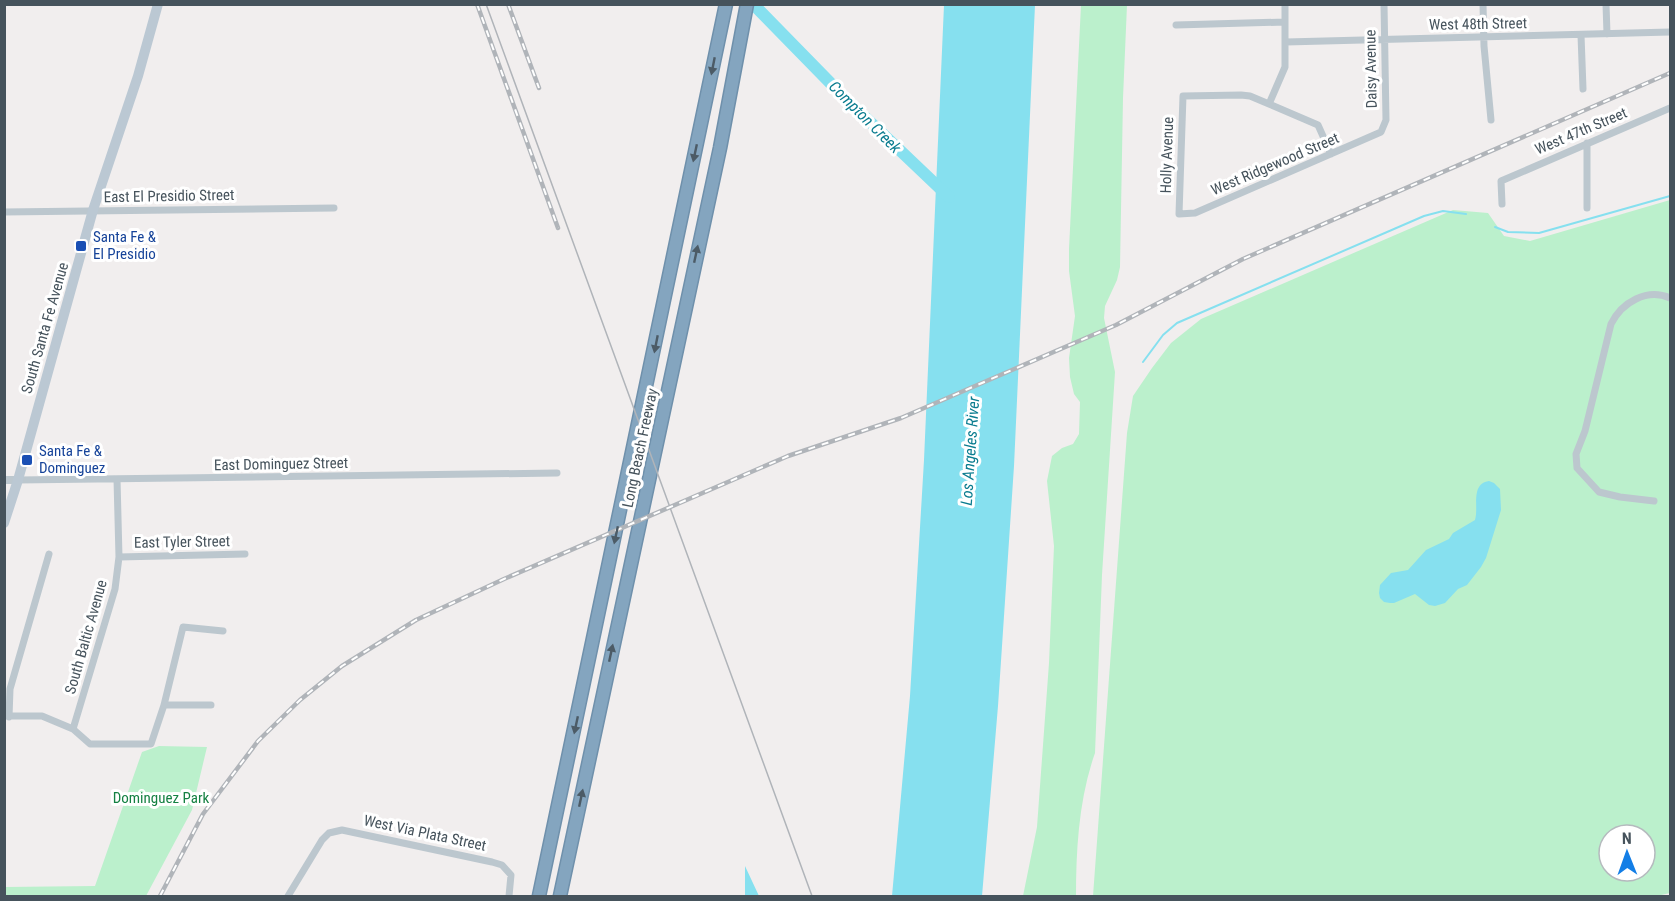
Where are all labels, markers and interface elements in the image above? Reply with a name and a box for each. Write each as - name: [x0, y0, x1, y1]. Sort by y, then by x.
- street label: West 48th Street: [1429, 14, 1527, 34]
- street label: Daisy Avenue: [1361, 29, 1381, 109]
- one-way arrow: [708, 56, 717, 75]
- water label: Compton Creek: [825, 77, 906, 158]
- street label: West 47th Street: [1532, 104, 1630, 158]
- street label: Holly Avenue: [1157, 116, 1177, 194]
- street label: West Ridgewood Street: [1208, 129, 1342, 199]
- one-way arrow: [690, 144, 700, 162]
- street label: East El Presidio Street: [103, 186, 235, 206]
- place label: Santa Fe & El Presidio: [93, 228, 157, 263]
- marker: Santa Fe & El Presidio: [74, 239, 88, 253]
- one-way arrow: [692, 244, 702, 263]
- street label: South Santa Fe Avenue: [18, 260, 72, 396]
- one-way arrow: [650, 334, 660, 353]
- street label: Long Beach Freeway: [619, 387, 661, 509]
- water label: Los Angeles River: [957, 395, 983, 506]
- place label: Santa Fe & Dominguez: [39, 442, 105, 477]
- marker: Santa Fe & Dominguez: [20, 453, 34, 467]
- street label: East Dominguez Street: [214, 454, 348, 474]
- one-way arrow: [611, 525, 620, 544]
- street label: East Tyler Street: [134, 532, 230, 552]
- street label: South Baltic Avenue: [61, 578, 111, 696]
- one-way arrow: [607, 644, 617, 663]
- one-way arrow: [570, 716, 580, 735]
- park label: Dominguez Park: [113, 789, 210, 807]
- one-way arrow: [577, 789, 586, 808]
- street label: West Via Plata Street: [362, 811, 488, 855]
- north arrow: [1597, 823, 1657, 883]
- text: N: [1622, 829, 1632, 848]

